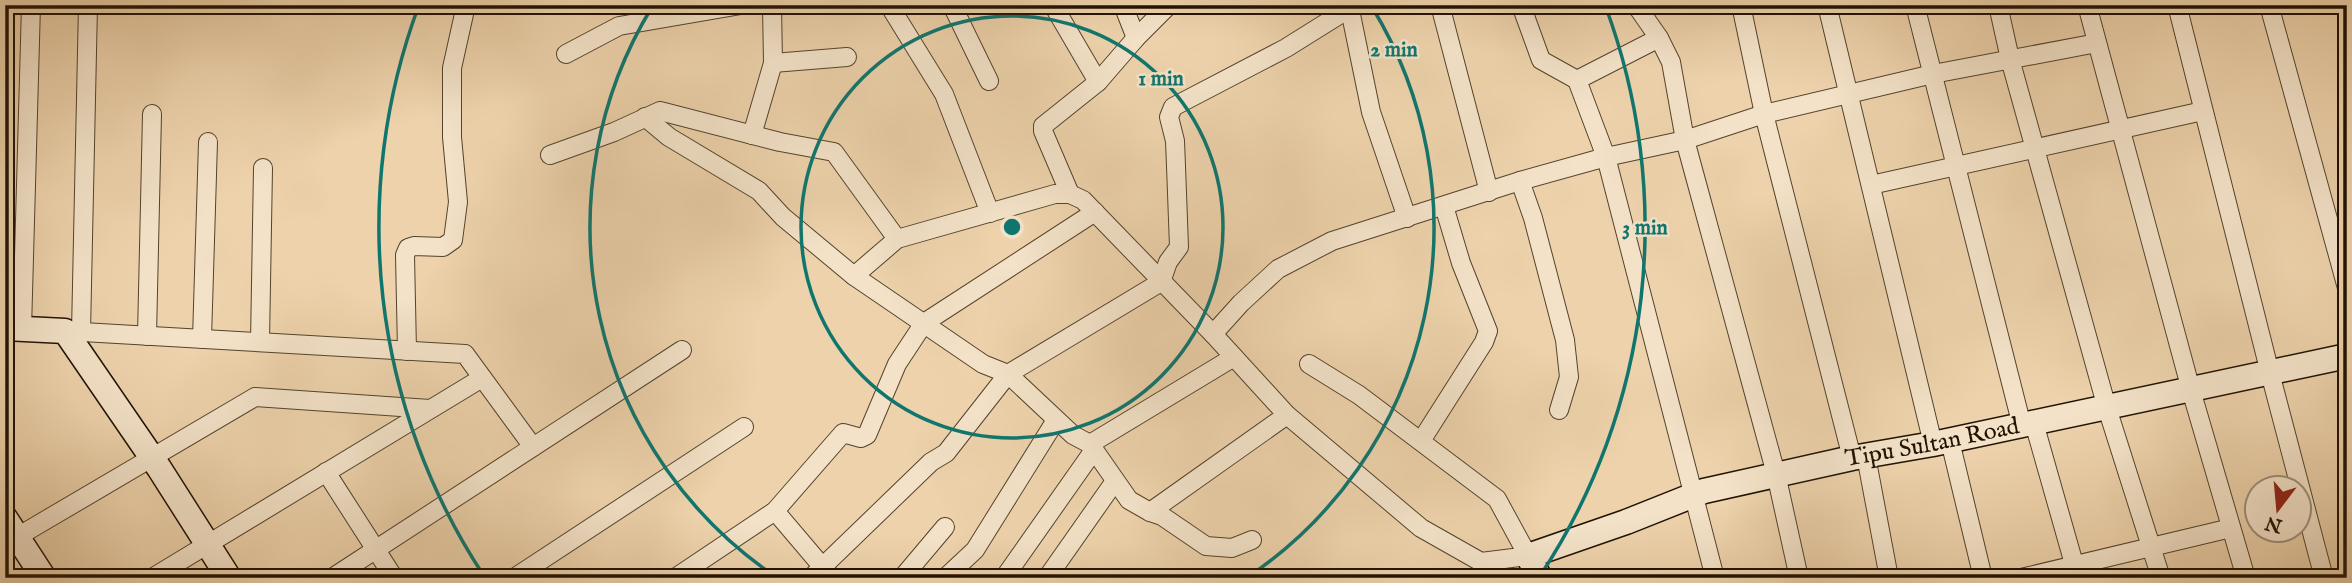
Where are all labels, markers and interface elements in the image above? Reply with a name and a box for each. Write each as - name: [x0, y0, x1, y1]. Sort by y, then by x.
- text: 2 min: [1370, 37, 1418, 64]
- text: 1 min: [1138, 66, 1184, 93]
- centre of rings: [1000, 215, 1024, 239]
- text: 3 min: [1622, 215, 1668, 242]
- street label: Tipu Sultan Road: [1843, 411, 2022, 474]
- north arrow: [2244, 475, 2314, 544]
- text: N: [2262, 509, 2286, 537]

